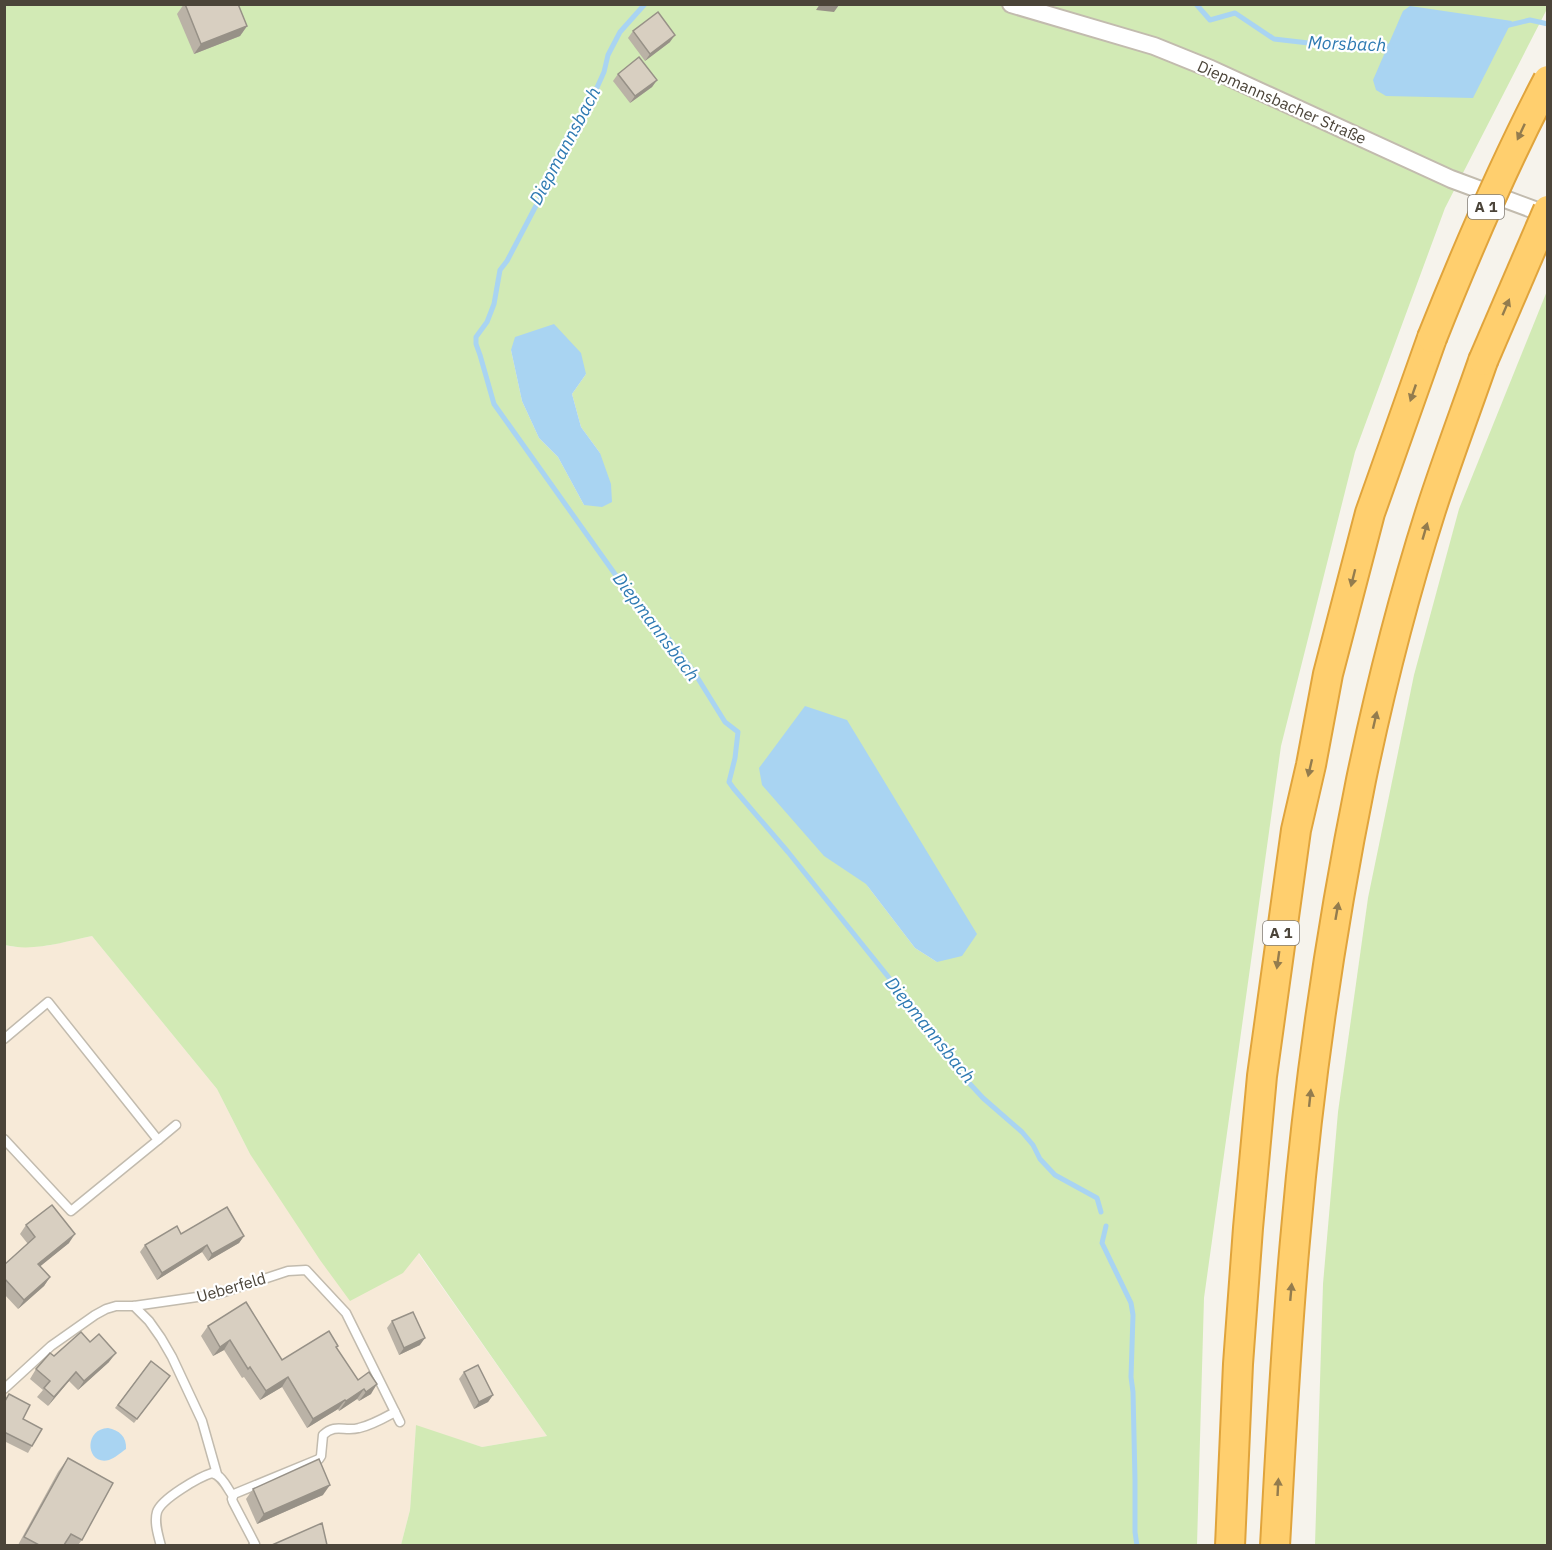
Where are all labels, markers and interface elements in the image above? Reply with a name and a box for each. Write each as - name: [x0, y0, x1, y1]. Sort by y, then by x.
- water label: Morsbach: [1307, 31, 1387, 56]
- street label: Diepmannsbacher Straße: [1194, 56, 1370, 148]
- water label: Diepmannsbach: [524, 83, 605, 209]
- one-way arrow: [1516, 124, 1525, 141]
- road number: A 1: [1468, 195, 1504, 219]
- one-way arrow: [1501, 297, 1511, 315]
- one-way arrow: [1407, 384, 1417, 402]
- one-way arrow: [1421, 522, 1430, 540]
- water label: Diepmannsbach: [608, 568, 705, 686]
- one-way arrow: [1347, 569, 1357, 587]
- one-way arrow: [1371, 710, 1381, 729]
- one-way arrow: [1305, 759, 1314, 778]
- one-way arrow: [1332, 901, 1341, 920]
- road number: A 1: [1263, 921, 1299, 945]
- one-way arrow: [1273, 951, 1282, 970]
- water label: Diepmannsbach: [880, 972, 980, 1088]
- one-way arrow: [1305, 1089, 1315, 1108]
- street label: Ueberfeld: [194, 1268, 268, 1306]
- one-way arrow: [1286, 1283, 1295, 1302]
- one-way arrow: [1274, 1478, 1283, 1497]

